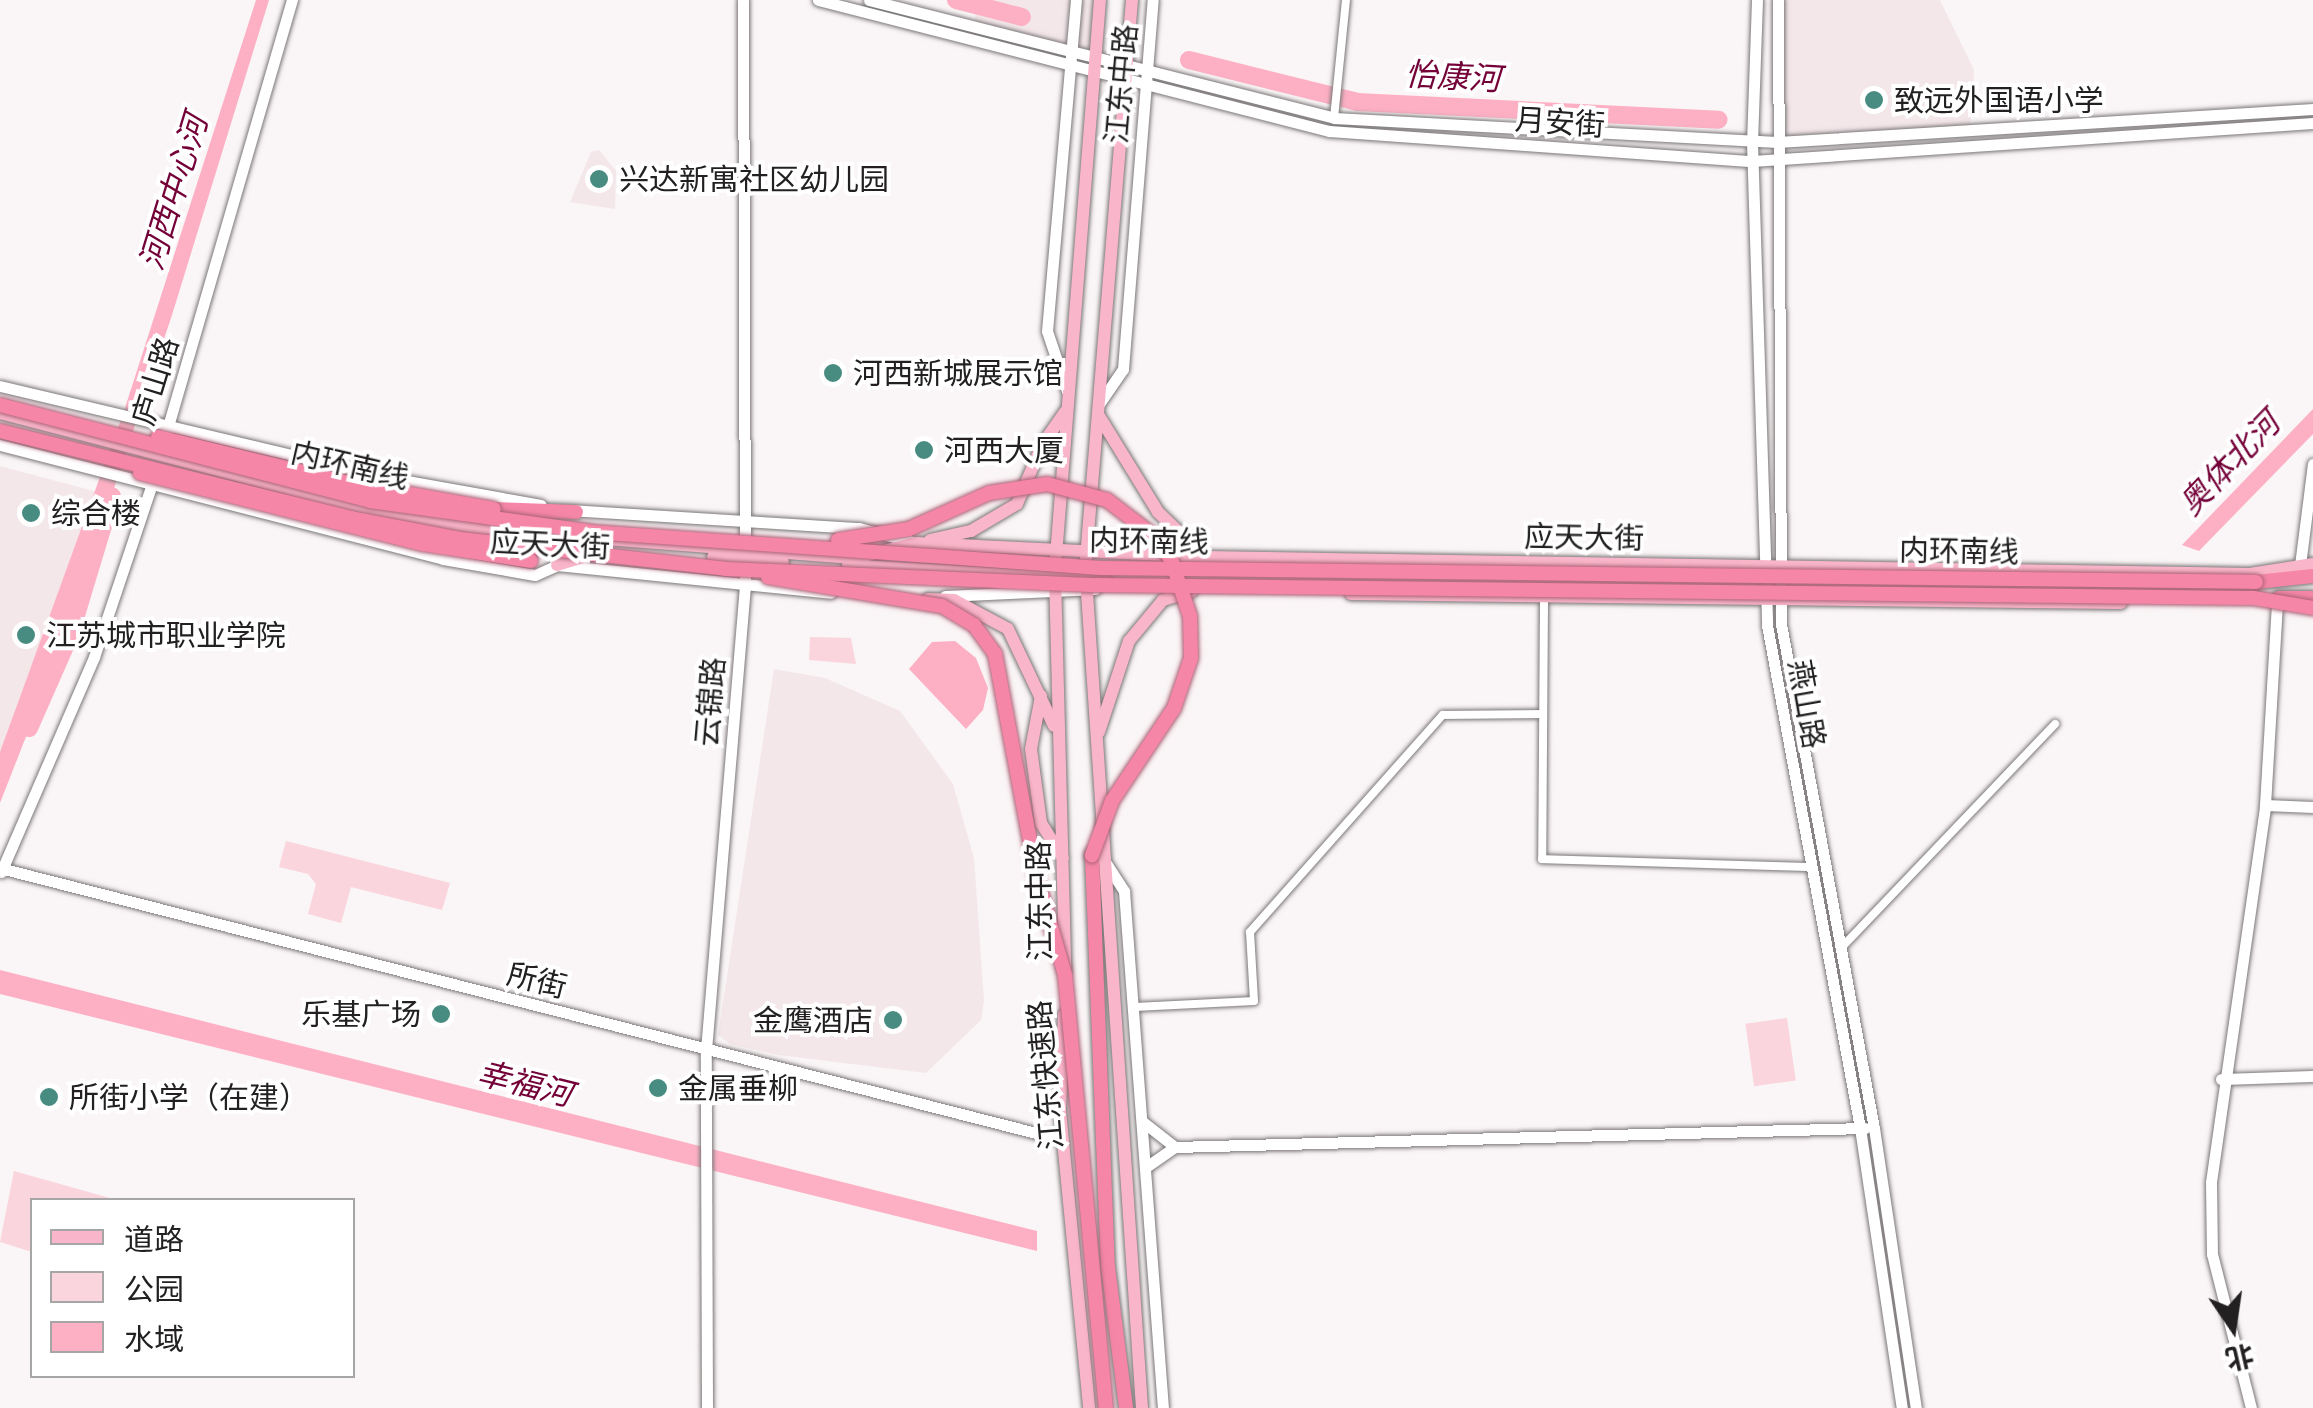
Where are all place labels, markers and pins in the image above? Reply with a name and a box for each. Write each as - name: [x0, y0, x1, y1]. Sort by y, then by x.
- place label: 致远外国语小学: [1894, 82, 2104, 118]
- marker: 致远外国语小学: [1863, 89, 1885, 111]
- place label: 兴达新寓社区幼儿园: [619, 161, 889, 197]
- marker: 兴达新寓社区幼儿园: [588, 168, 610, 190]
- place label: 河西新城展示馆: [853, 355, 1063, 391]
- marker: 河西新城展示馆: [822, 362, 844, 384]
- place label: 河西大厦: [944, 432, 1064, 468]
- marker: 河西大厦: [913, 439, 935, 461]
- place label: 综合楼: [51, 495, 141, 531]
- marker: 综合楼: [20, 502, 42, 524]
- place label: 江苏城市职业学院: [46, 617, 286, 653]
- marker: 江苏城市职业学院: [15, 624, 37, 646]
- place label: 乐基广场: [301, 996, 421, 1032]
- place label: 金鹰酒店: [753, 1002, 873, 1038]
- marker: 乐基广场: [430, 1003, 452, 1025]
- marker: 金鹰酒店: [882, 1009, 904, 1031]
- place label: 金属垂柳: [678, 1070, 798, 1106]
- marker: 金属垂柳: [647, 1077, 669, 1099]
- place label: 所街小学（在建）: [69, 1079, 309, 1115]
- marker: 所街小学（在建）: [38, 1086, 60, 1108]

